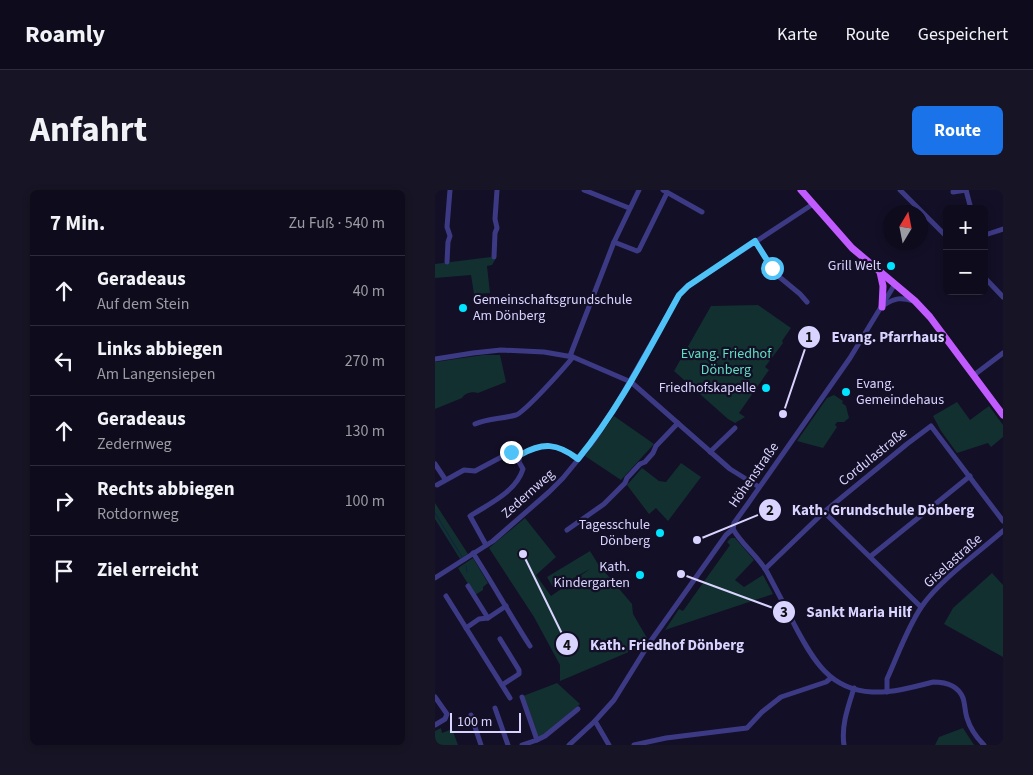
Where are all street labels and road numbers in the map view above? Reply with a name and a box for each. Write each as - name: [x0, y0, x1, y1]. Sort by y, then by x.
- street label: Cordulastraße: [834, 423, 912, 491]
- street label: Höhenstraße: [724, 438, 784, 512]
- street label: Zedernweg: [497, 465, 559, 523]
- street label: Giselastraße: [919, 529, 987, 593]

